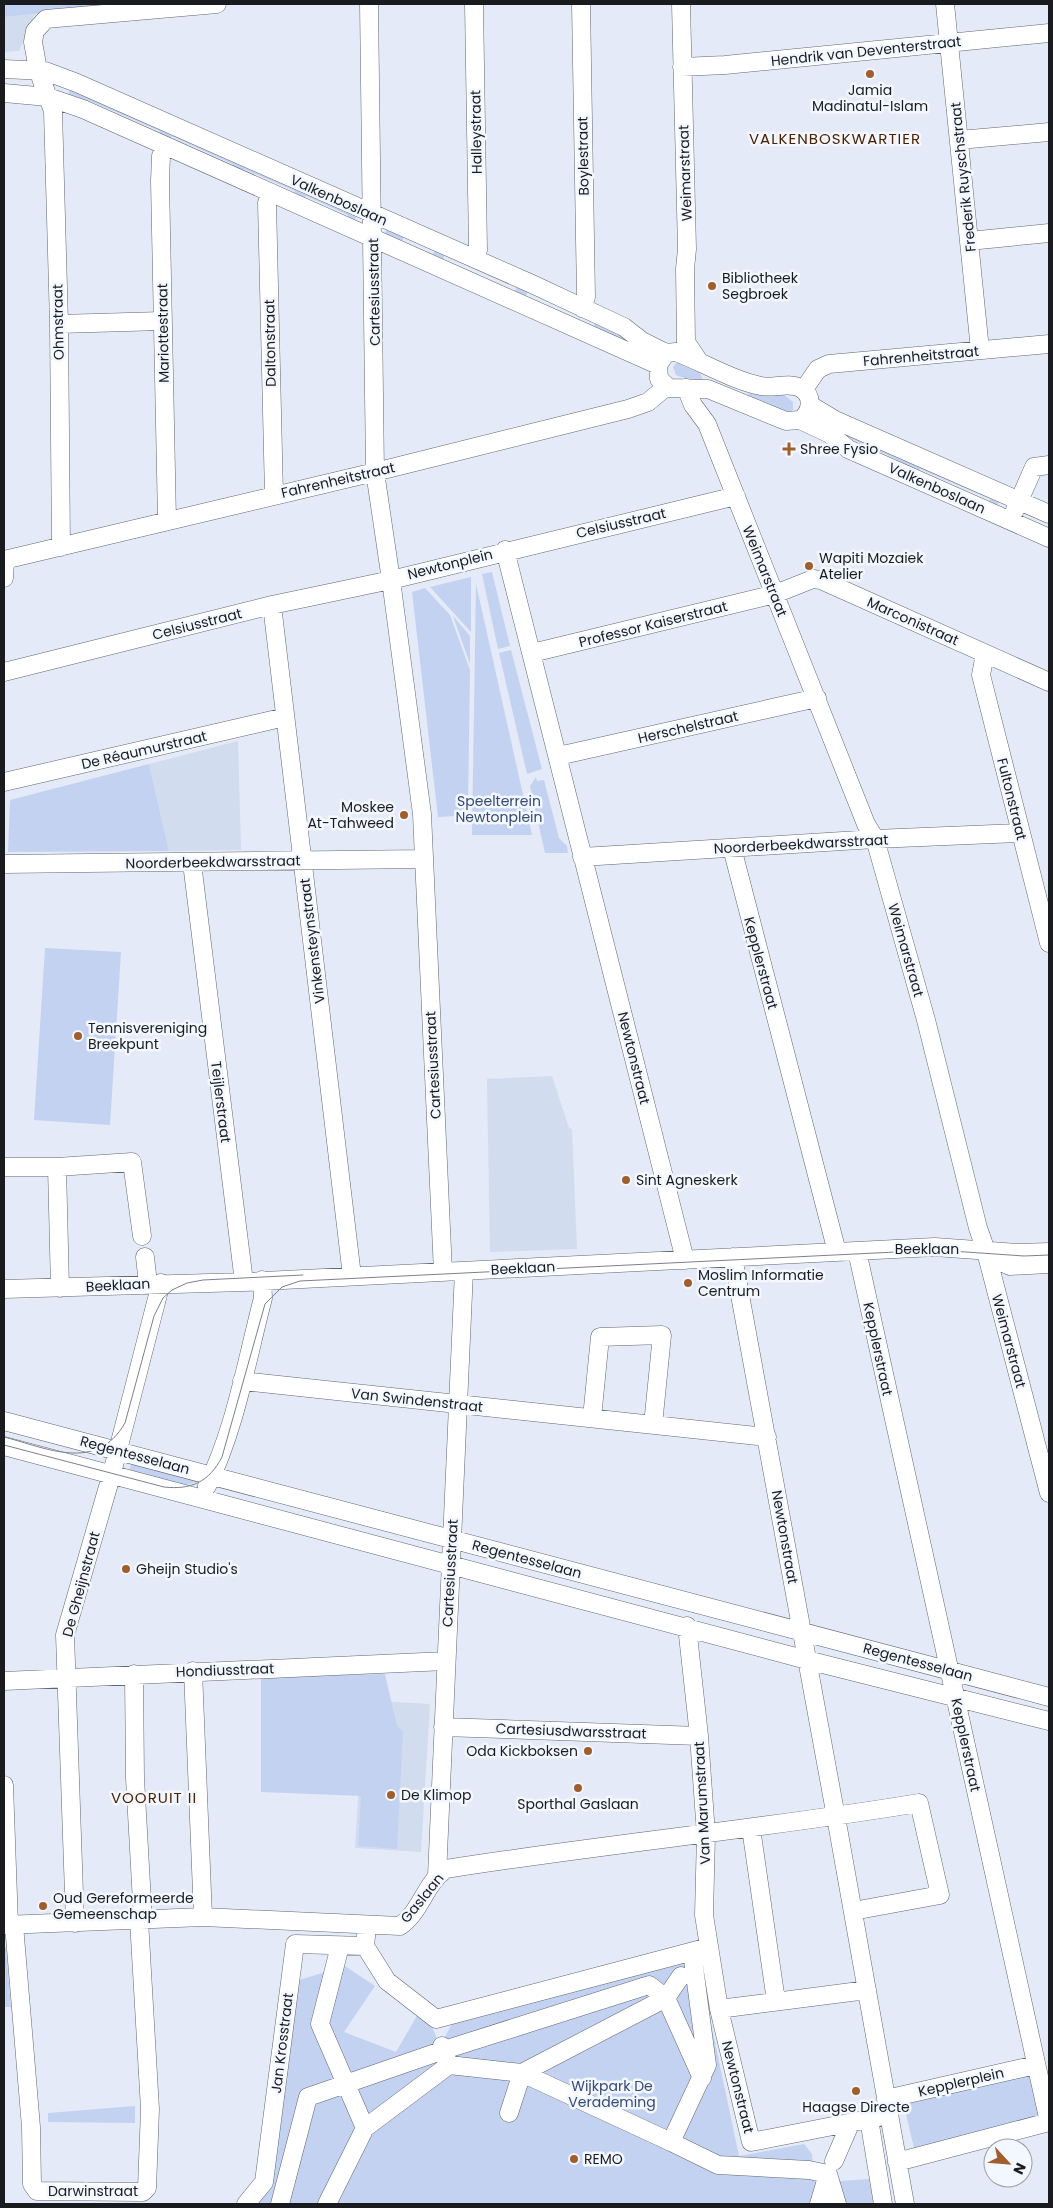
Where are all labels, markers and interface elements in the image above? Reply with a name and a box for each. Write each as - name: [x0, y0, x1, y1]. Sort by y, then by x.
- street label: Hendrik van Deventerstraat: [770, 31, 962, 71]
- marker: Jamia Madinatul-Islam: [864, 68, 876, 80]
- place label: Jamia Madinatul-Islam: [812, 80, 928, 116]
- street label: Halleystraat: [465, 90, 487, 174]
- street label: Frederik Ruyschstraat: [945, 101, 981, 253]
- street label: Boylestraat: [572, 116, 594, 196]
- street label: Weimarstraat: [673, 124, 697, 222]
- district label: VALKENBOSKWARTIER: [749, 128, 921, 149]
- street label: Valkenboslaan: [287, 170, 391, 230]
- street label: Cartesiusstraat: [363, 238, 385, 346]
- place label: Bibliotheek Segbroek: [722, 268, 799, 304]
- marker: Bibliotheek Segbroek: [706, 280, 718, 292]
- street label: Mariottestraat: [152, 283, 174, 383]
- street label: Ohmstraat: [47, 284, 69, 360]
- street label: Daltonstraat: [259, 299, 281, 387]
- street label: Fahrenheitstraat: [862, 341, 980, 371]
- place label: Shree Fysio: [800, 439, 878, 459]
- marker: Shree Fysio: [782, 442, 796, 456]
- street label: Fahrenheitstraat: [279, 457, 397, 503]
- street label: Valkenboslaan: [885, 458, 989, 518]
- street label: Celsiusstraat: [574, 503, 668, 543]
- street label: Weimarstraat: [738, 522, 792, 620]
- street label: Newtonplein: [405, 544, 495, 584]
- place label: Wapiti Mozaiek Atelier: [819, 548, 924, 584]
- marker: Wapiti Mozaiek Atelier: [803, 560, 815, 572]
- street label: Marconistraat: [864, 592, 962, 650]
- street label: Professor Kaiserstraat: [577, 596, 729, 652]
- street label: Celsiusstraat: [150, 603, 244, 645]
- street label: Herschelstraat: [636, 706, 740, 748]
- street label: De Réaumurstraat: [79, 726, 209, 774]
- street label: Fultonstraat: [992, 756, 1032, 842]
- park label: Speelterrein Newtonplein: [455, 791, 543, 827]
- place label: Moskee At-Tahweed: [307, 797, 394, 833]
- marker: Moskee At-Tahweed: [398, 809, 410, 821]
- street label: Noorderbeekdwarsstraat: [713, 829, 889, 859]
- street label: Noorderbeekdwarsstraat: [125, 850, 301, 874]
- street label: Vinkensteynstraat: [294, 877, 330, 1005]
- street label: Weimarstraat: [883, 901, 929, 999]
- street label: Kepplerstraat: [739, 915, 783, 1011]
- street label: Newtonstraat: [613, 1010, 655, 1106]
- street label: Cartesiusstraat: [420, 1011, 446, 1119]
- place label: Tennisvereniging Breekpunt: [88, 1018, 207, 1054]
- marker: Tennisvereniging Breekpunt: [72, 1030, 84, 1042]
- street label: Teijlerstraat: [206, 1060, 236, 1144]
- place label: Sint Agneskerk: [636, 1170, 738, 1190]
- marker: Sint Agneskerk: [620, 1174, 632, 1186]
- street label: Beeklaan: [895, 1239, 959, 1259]
- street label: Beeklaan: [490, 1256, 556, 1280]
- place label: Moslim Informatie Centrum: [698, 1265, 824, 1301]
- street label: Beeklaan: [85, 1273, 151, 1297]
- marker: Moslim Informatie Centrum: [682, 1277, 694, 1289]
- street label: Weimarstraat: [987, 1292, 1031, 1390]
- street label: Kepplerstraat: [858, 1300, 898, 1398]
- street label: Van Swindenstraat: [350, 1383, 484, 1417]
- street label: Regentesselaan: [78, 1431, 192, 1479]
- street label: Newtonstraat: [767, 1489, 803, 1585]
- street label: Cartesiusstraat: [437, 1519, 463, 1627]
- street label: De Gheijnstraat: [57, 1529, 105, 1639]
- street label: Regentesselaan: [470, 1535, 584, 1583]
- place label: Gheijn Studio's: [136, 1559, 238, 1579]
- marker: Gheijn Studio's: [120, 1563, 132, 1575]
- street label: Regentesselaan: [861, 1638, 975, 1686]
- street label: Hondiusstraat: [175, 1658, 275, 1682]
- street label: Kepplerstraat: [946, 1696, 986, 1794]
- street label: Cartesiusdwarsstraat: [495, 1718, 647, 1744]
- place label: Oda Kickboksen: [466, 1741, 578, 1761]
- street label: Van Marumstraat: [689, 1741, 715, 1865]
- marker: Oda Kickboksen: [582, 1745, 594, 1757]
- marker: Sporthal Gaslaan: [572, 1782, 584, 1794]
- place label: De Klimop: [401, 1785, 471, 1805]
- district label: VOORUIT II: [111, 1787, 197, 1808]
- marker: De Klimop: [385, 1789, 397, 1801]
- place label: Sporthal Gaslaan: [517, 1794, 639, 1814]
- street label: Gaslaan: [396, 1869, 448, 1927]
- place label: Oud Gereformeerde Gemeenschap: [53, 1888, 194, 1924]
- marker: Oud Gereformeerde Gemeenschap: [37, 1900, 49, 1912]
- street label: Jan Krosstraat: [266, 1992, 298, 2094]
- street label: Newtonstraat: [717, 2039, 759, 2135]
- street label: Kepplerplein: [916, 2062, 1006, 2102]
- park label: Wijkpark De Verademing: [568, 2076, 656, 2112]
- marker: Haagse Directe: [850, 2085, 862, 2097]
- place label: Haagse Directe: [802, 2097, 910, 2117]
- north arrow: [983, 2138, 1033, 2188]
- place label: REMO: [584, 2149, 623, 2169]
- marker: REMO: [568, 2153, 580, 2165]
- text: N: [1008, 2160, 1031, 2178]
- street label: Darwinstraat: [48, 2181, 138, 2201]

